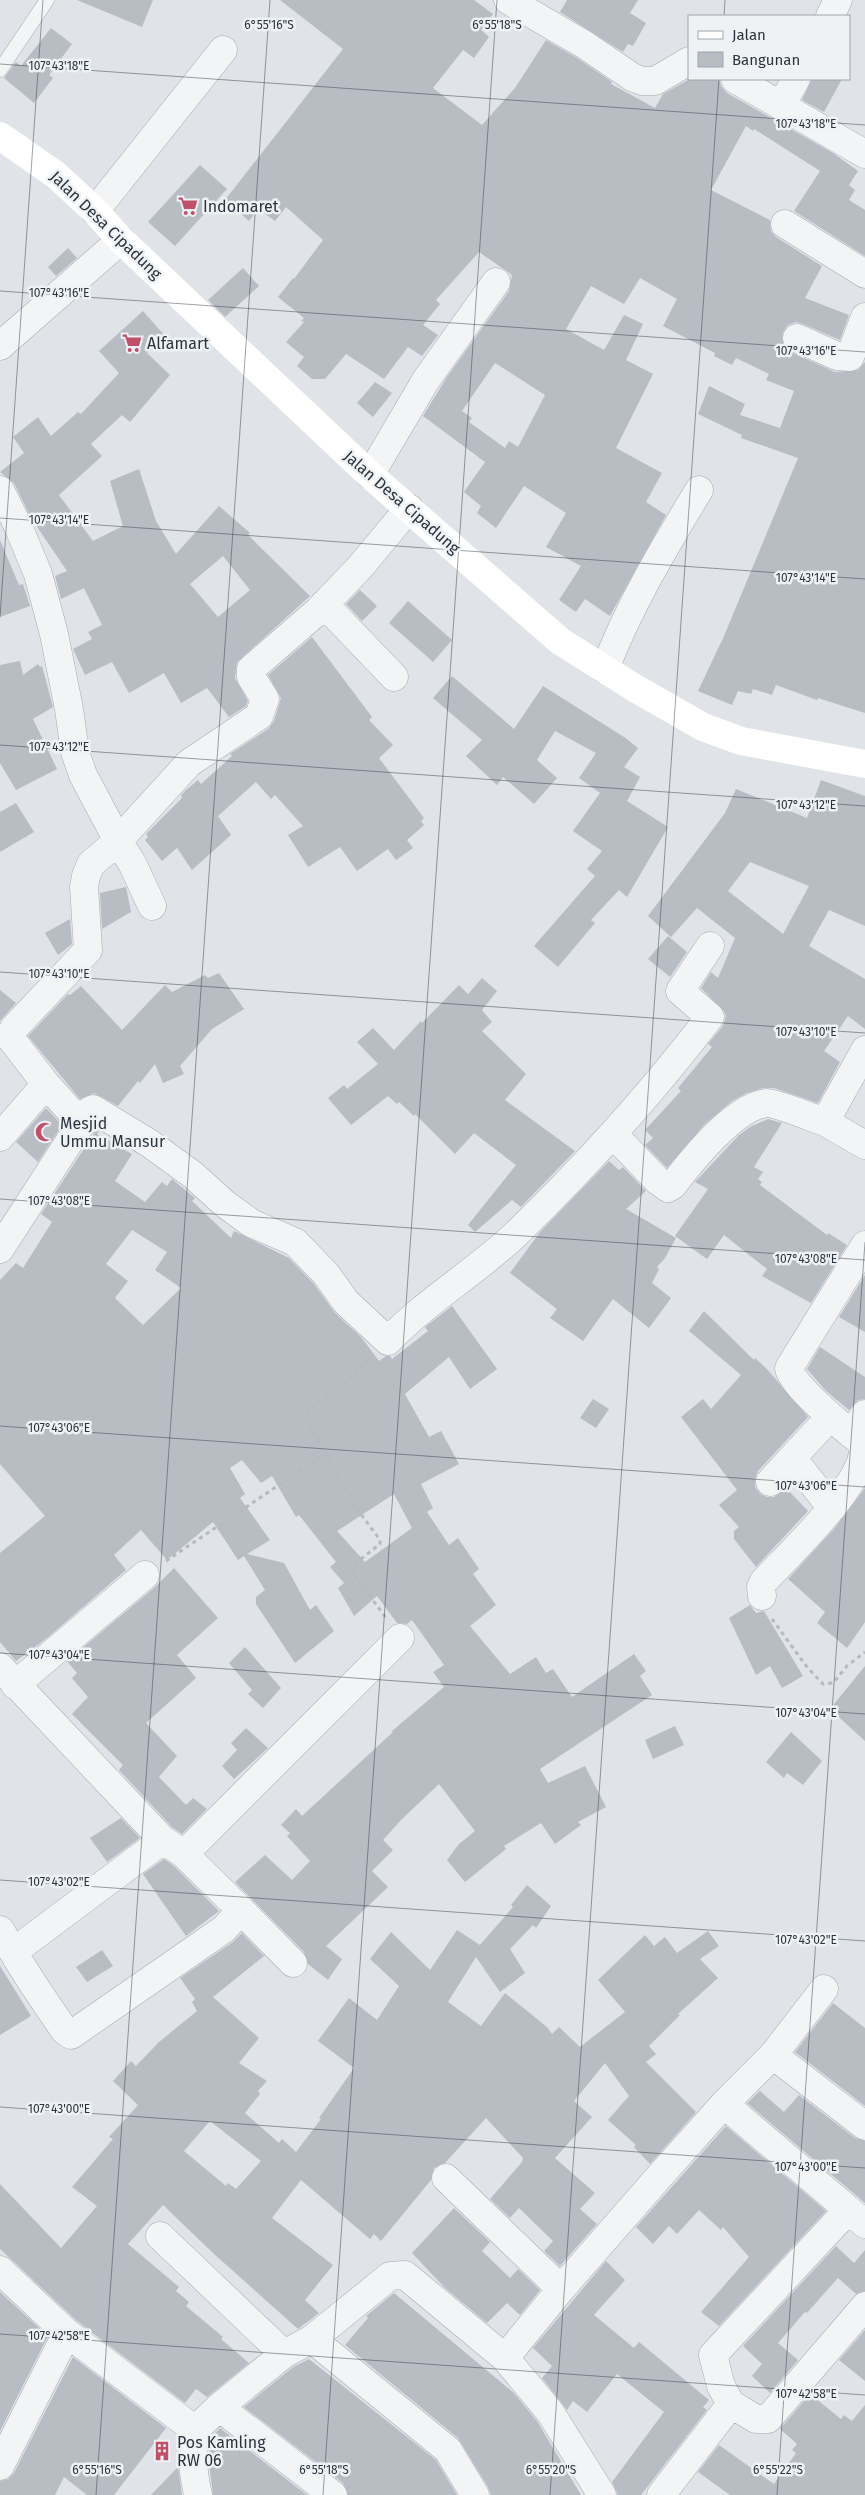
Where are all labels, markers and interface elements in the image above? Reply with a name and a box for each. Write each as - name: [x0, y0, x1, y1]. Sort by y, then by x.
- legend: [688, 15, 850, 80]
- text: 6°55'16"S: [244, 18, 294, 32]
- text: 6°55'18"S: [472, 18, 522, 32]
- text: Jalan: [732, 26, 766, 44]
- text: Bangunan: [732, 51, 800, 69]
- text: 107°43'18"E: [28, 59, 90, 73]
- text: 107°43'18"E: [775, 117, 837, 131]
- street label: Jalan Desa Cipadung: [46, 167, 166, 284]
- supermarket icon: Indomaret: [177, 195, 199, 217]
- place label: Indomaret: [203, 197, 279, 216]
- text: 107°43'16"E: [29, 286, 89, 300]
- supermarket icon: Alfamart: [121, 332, 143, 354]
- place label: Alfamart: [147, 334, 209, 353]
- text: 107°43'16"E: [776, 344, 836, 358]
- street label: Jalan Desa Cipadung: [340, 446, 464, 558]
- text: 107°43'14"E: [29, 513, 89, 527]
- text: 107°43'14"E: [776, 571, 836, 585]
- text: 107°43'12"E: [29, 740, 89, 754]
- text: 107°43'12"E: [776, 798, 836, 812]
- text: 107°43'10"E: [28, 967, 90, 981]
- text: 107°43'10"E: [775, 1025, 837, 1039]
- place label: Mesjid Ummu Mansur: [60, 1114, 166, 1151]
- mosque icon: Mesjid Ummu Mansur: [34, 1121, 56, 1143]
- text: 107°43'08"E: [28, 1194, 90, 1208]
- text: 107°43'08"E: [775, 1252, 837, 1266]
- text: 107°43'06"E: [28, 1421, 90, 1435]
- text: 107°43'06"E: [775, 1479, 837, 1493]
- text: 107°43'04"E: [28, 1648, 90, 1662]
- text: 107°43'04"E: [775, 1706, 837, 1720]
- text: 107°43'02"E: [28, 1875, 90, 1889]
- text: 107°43'02"E: [775, 1933, 837, 1947]
- text: 107°43'00"E: [28, 2102, 90, 2116]
- text: 107°43'00"E: [775, 2160, 837, 2174]
- text: 107°42'58"E: [28, 2329, 90, 2343]
- text: 107°42'58"E: [775, 2387, 837, 2401]
- place label: Pos Kamling RW 06: [177, 2433, 266, 2470]
- building icon: Pos Kamling RW 06: [151, 2440, 173, 2462]
- text: 6°55'16"S: [72, 2463, 122, 2477]
- text: 6°55'18"S: [299, 2463, 349, 2477]
- text: 6°55'20"S: [526, 2463, 577, 2477]
- text: 6°55'22"S: [753, 2463, 803, 2477]

